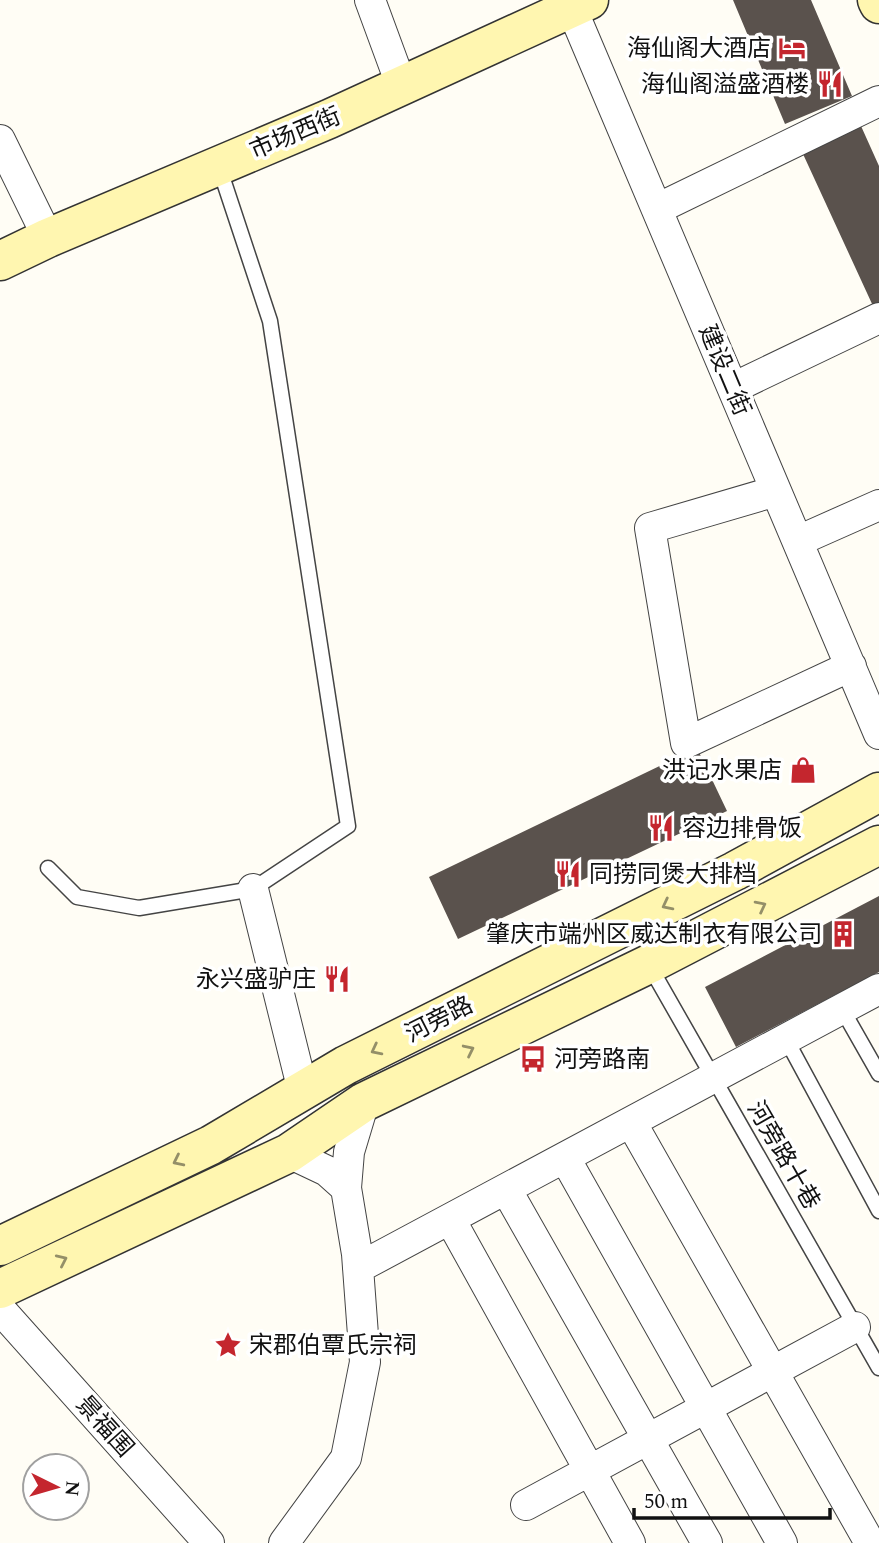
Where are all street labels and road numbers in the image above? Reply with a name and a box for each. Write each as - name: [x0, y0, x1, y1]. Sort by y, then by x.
- street label: 市场西街: [244, 99, 347, 169]
- street label: 建设二街: [689, 319, 759, 422]
- street label: 河旁路: [399, 988, 480, 1052]
- street label: 河旁路十巷: [738, 1095, 829, 1216]
- street label: 景福围: [67, 1388, 142, 1465]

